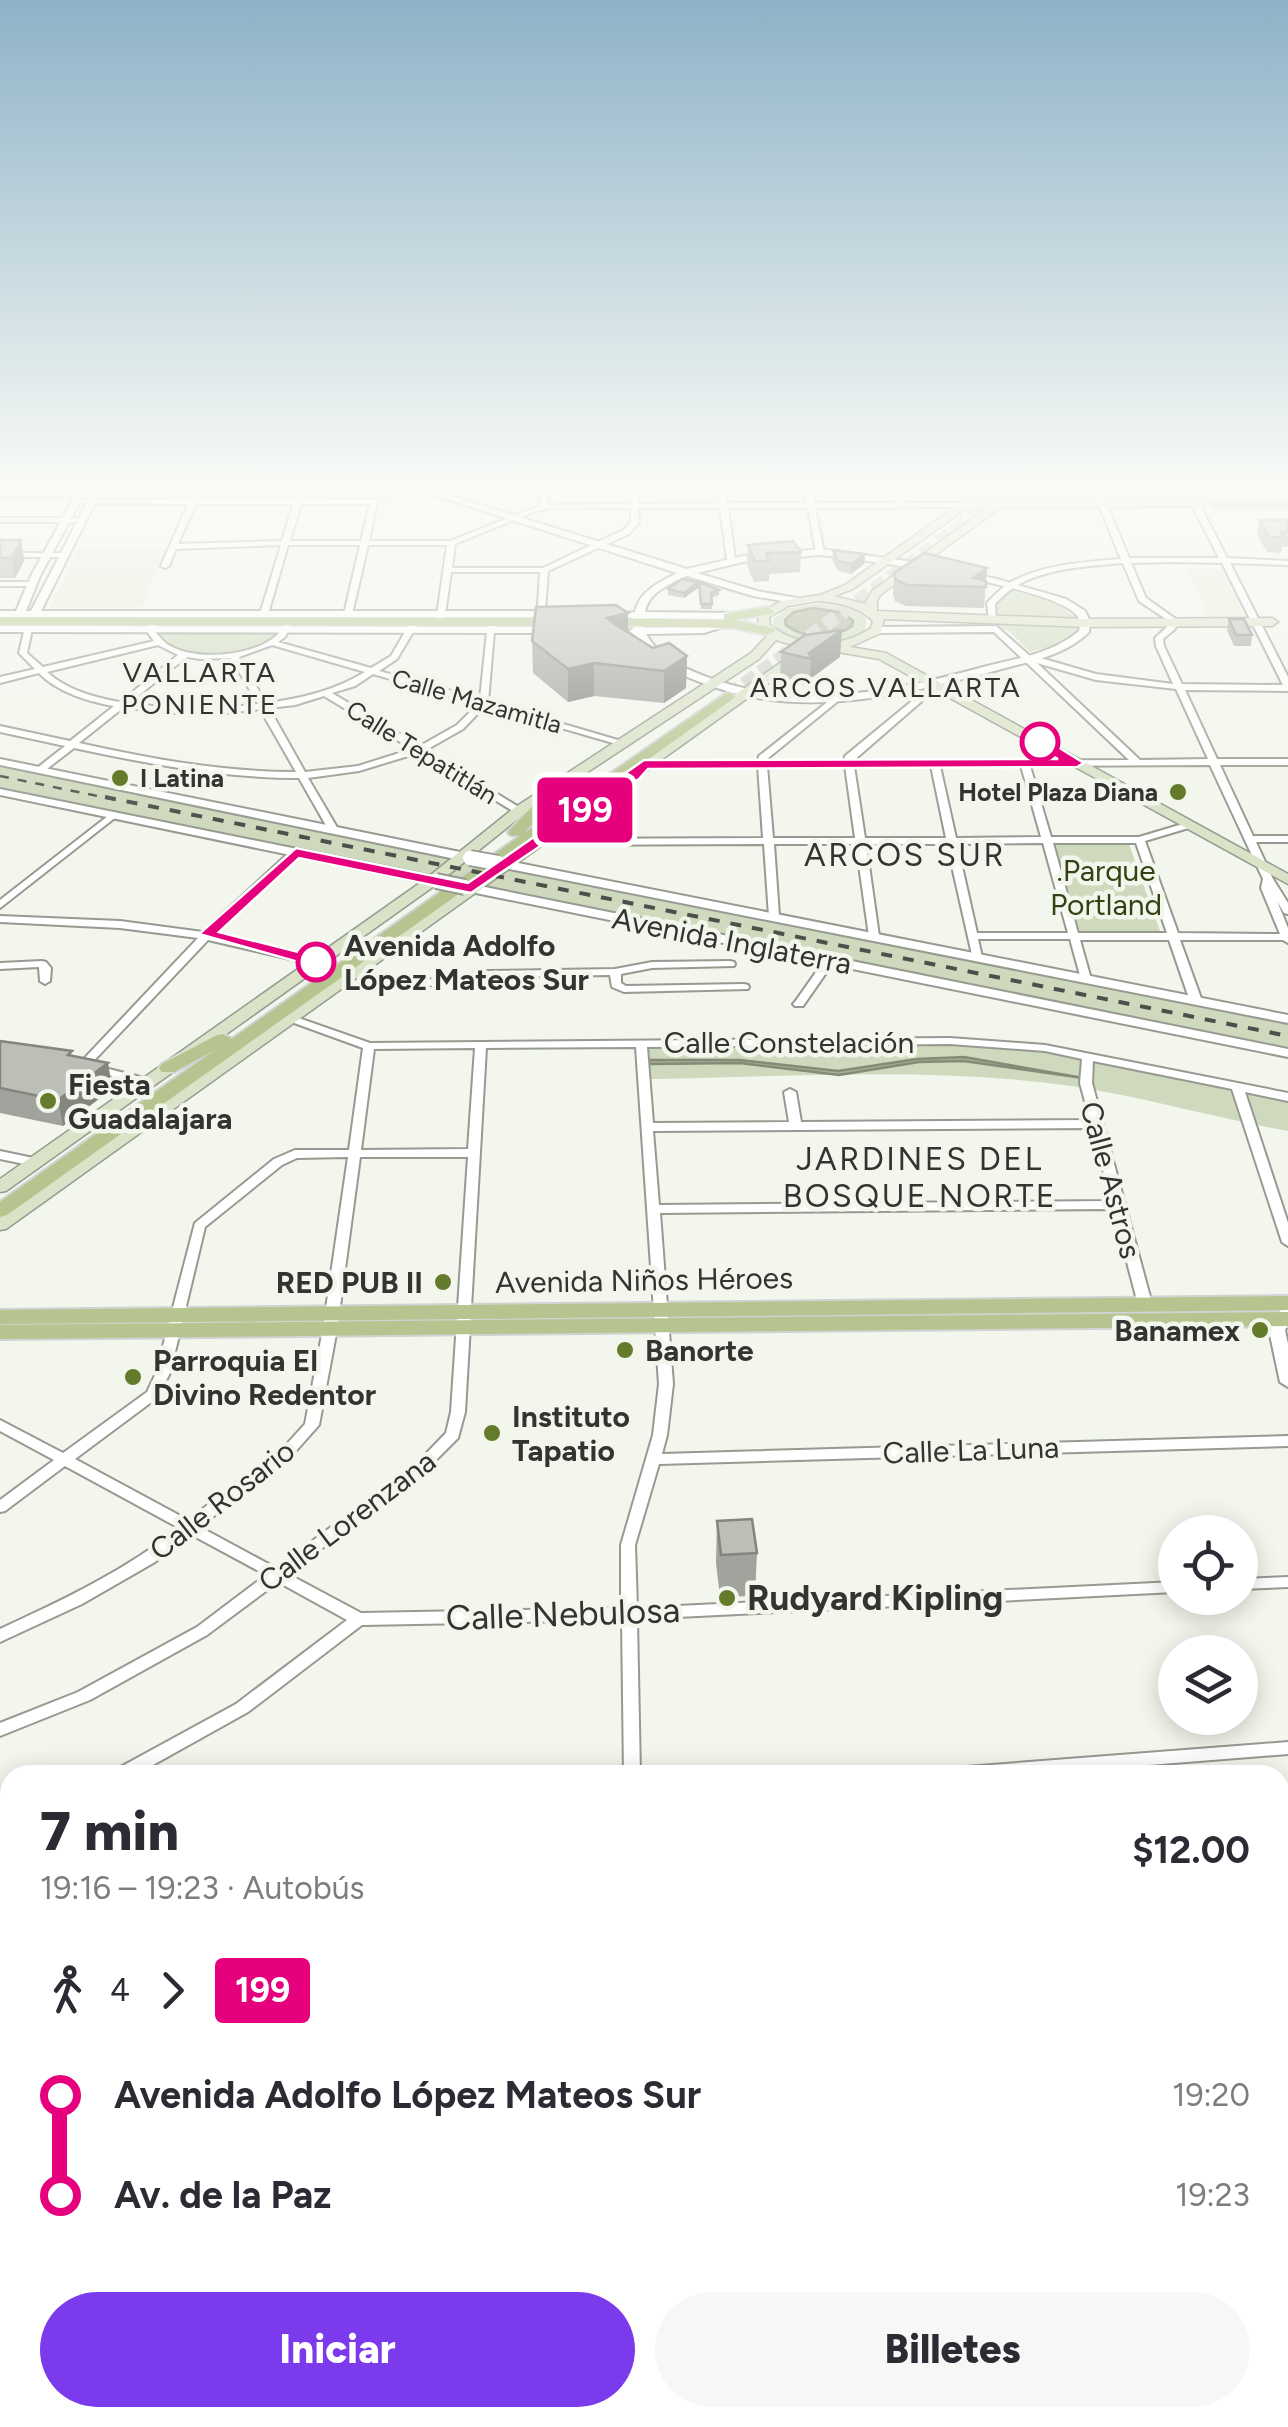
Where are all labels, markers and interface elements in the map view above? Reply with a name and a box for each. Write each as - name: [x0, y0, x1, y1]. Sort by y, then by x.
- district label: VALLARTA PONIENTE: [121, 655, 279, 721]
- street label: Calle Mazamitla: [389, 662, 565, 740]
- district label: ARCOS VALLARTA: [750, 670, 1022, 704]
- street label: Calle Tepatitlán: [341, 694, 503, 810]
- unlabelled marker: [1021, 723, 1059, 761]
- place label: I Latina: [140, 763, 224, 793]
- marker: I Latina: [109, 767, 131, 789]
- place label: Hotel Plaza Diana: [958, 777, 1158, 807]
- line badge: 199: [528, 778, 642, 842]
- marker: Hotel Plaza Diana: [1167, 781, 1189, 803]
- text: 199: [557, 789, 613, 831]
- district label: ARCOS SUR: [804, 836, 1006, 874]
- park label: .Parque Portland: [1050, 852, 1162, 923]
- street label: Avenida Inglaterra: [609, 900, 855, 982]
- place label: Avenida Adolfo López Mateos Sur: [344, 927, 589, 998]
- marker: Avenida Adolfo López Mateos Sur: [297, 943, 335, 981]
- street label: Calle Constelación: [664, 1024, 914, 1061]
- place label: Fiesta Guadalajara: [68, 1066, 233, 1137]
- marker: Fiesta Guadalajara: [37, 1090, 59, 1112]
- street label: Calle Astros: [1072, 1097, 1150, 1263]
- district label: JARDINES DEL BOSQUE NORTE: [783, 1140, 1057, 1215]
- street label: Avenida Niños Héroes: [495, 1259, 793, 1301]
- place label: RED PUB II: [276, 1264, 423, 1301]
- marker: RED PUB II: [432, 1271, 454, 1293]
- place label: Banamex: [1114, 1312, 1240, 1349]
- marker: Banamex: [1249, 1319, 1271, 1341]
- place label: Banorte: [645, 1332, 754, 1369]
- marker: Banorte: [614, 1339, 636, 1361]
- place label: Parroquia El Divino Redentor: [153, 1342, 376, 1413]
- marker: Parroquia El Divino Redentor: [122, 1366, 144, 1388]
- place label: Instituto Tapatio: [512, 1398, 630, 1469]
- marker: Instituto Tapatio: [481, 1422, 503, 1444]
- street label: Calle La Luna: [882, 1428, 1060, 1472]
- street label: Calle Rosario: [142, 1432, 302, 1568]
- street label: Calle Lorenzana: [251, 1442, 443, 1600]
- map controls: [1158, 1515, 1258, 1735]
- button: locate: [1158, 1515, 1258, 1615]
- place label: Rudyard Kipling: [747, 1577, 1003, 1619]
- marker: Rudyard Kipling: [716, 1587, 738, 1609]
- street label: Calle Nebulosa: [445, 1589, 681, 1639]
- button: layers: [1158, 1635, 1258, 1735]
- text: 7 min: [40, 1798, 179, 1864]
- text: $12.00: [1132, 1827, 1250, 1873]
- text: 19:16 – 19:23 · Autobús: [40, 1869, 364, 1907]
- icon: walk: [40, 1963, 95, 2018]
- icon: forward: [145, 1963, 200, 2018]
- text: 199: [235, 1969, 290, 2011]
- text: 4: [110, 1971, 130, 2009]
- text: Avenida Adolfo López Mateos Sur: [114, 2072, 701, 2118]
- text: 19:20: [1172, 2076, 1250, 2114]
- text: Av. de la Paz: [114, 2172, 331, 2218]
- text: 19:23: [1175, 2176, 1250, 2214]
- button: Iniciar: [40, 2292, 635, 2407]
- button: Billetes: [655, 2292, 1250, 2407]

